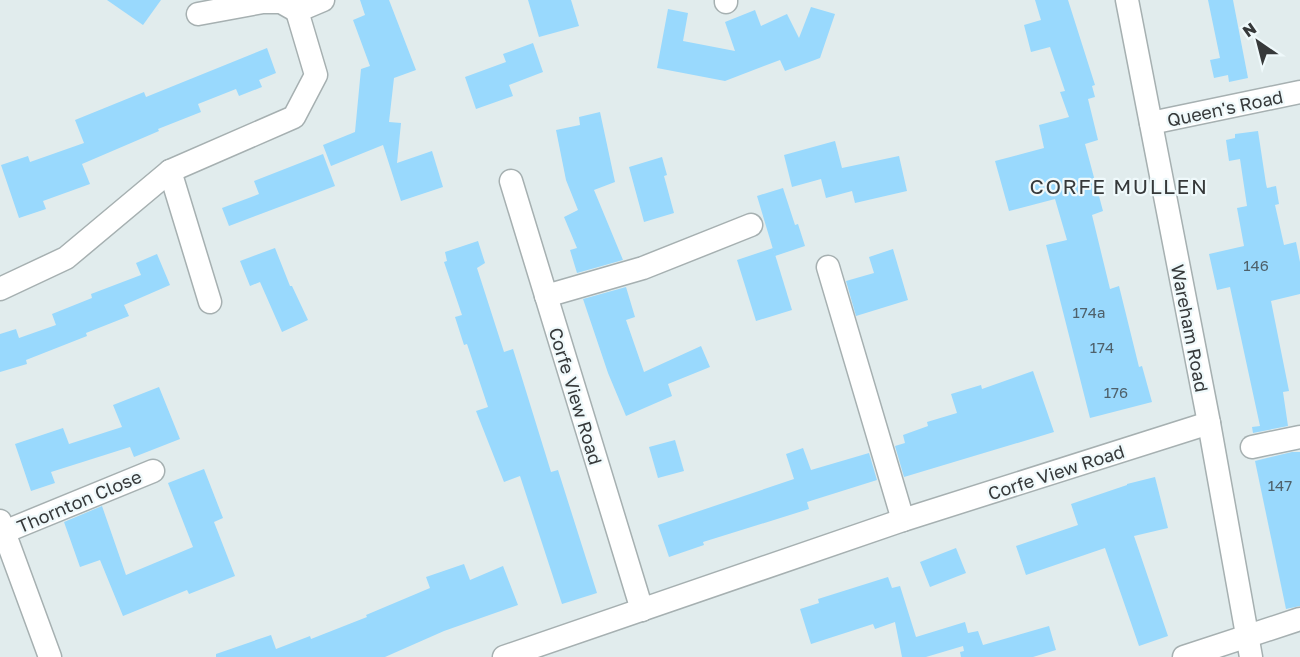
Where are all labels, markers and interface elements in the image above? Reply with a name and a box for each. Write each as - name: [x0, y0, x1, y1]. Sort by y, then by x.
- north arrow: [1228, 12, 1288, 72]
- text: N: [1239, 18, 1260, 41]
- street label: Queen's Road: [1165, 85, 1285, 131]
- district label: CORFE MULLEN: [1030, 173, 1208, 199]
- house number: 146: [1243, 256, 1269, 274]
- street label: Wareham Road: [1167, 262, 1213, 394]
- house number: 174a: [1073, 303, 1105, 321]
- street label: Corfe View Road: [545, 325, 607, 467]
- house number: 174: [1090, 338, 1114, 356]
- house number: 176: [1104, 383, 1128, 401]
- street label: Corfe View Road: [985, 440, 1127, 504]
- street label: Thornton Close: [13, 465, 145, 537]
- house number: 147: [1268, 476, 1292, 494]

